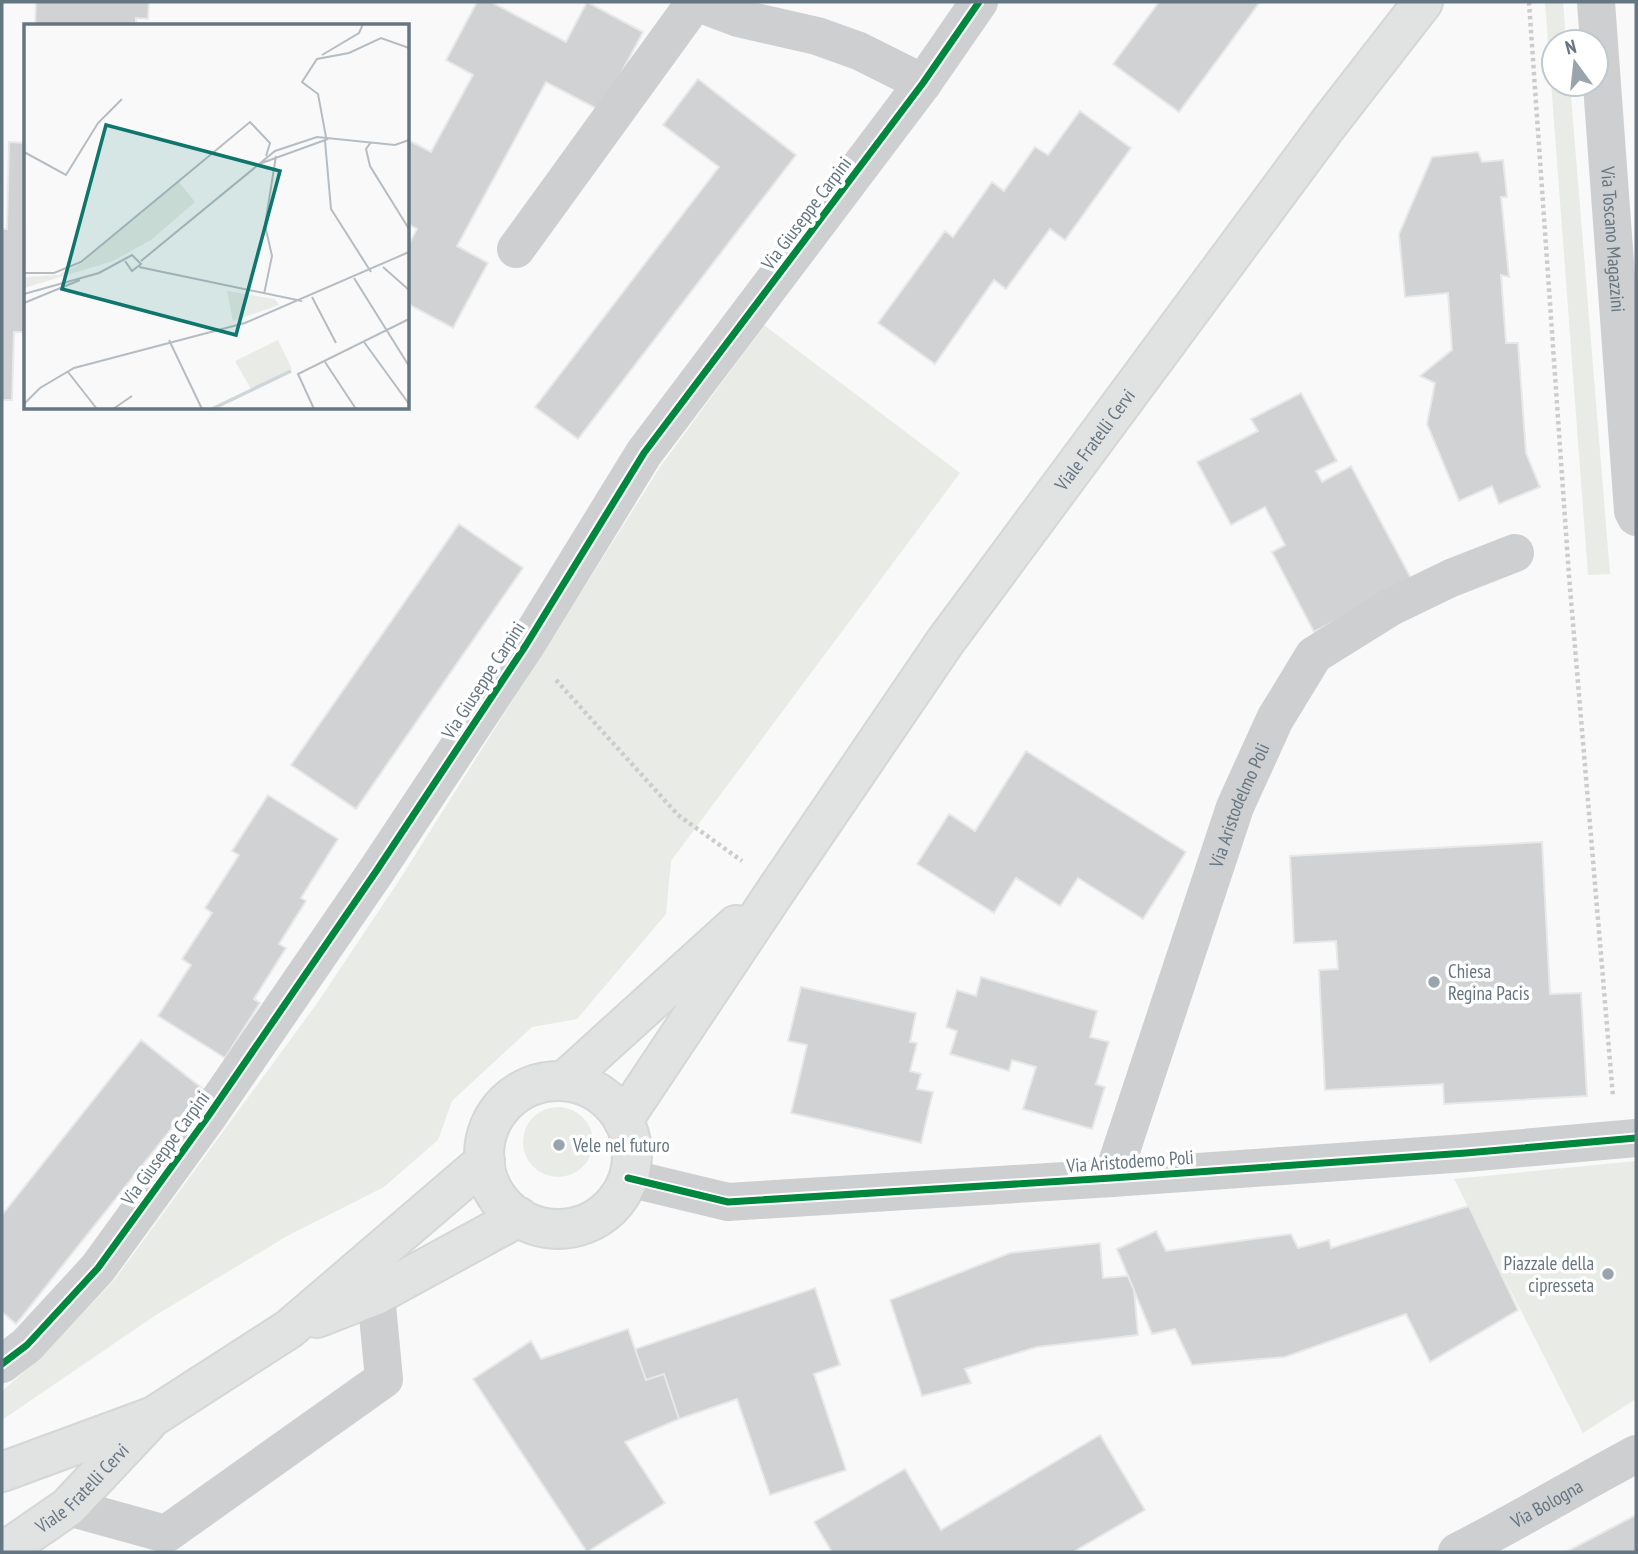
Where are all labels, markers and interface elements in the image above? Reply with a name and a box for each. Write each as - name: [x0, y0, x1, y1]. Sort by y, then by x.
- inset map: [24, 24, 410, 410]
- north arrow: [1540, 28, 1610, 98]
- text: N: [1563, 34, 1579, 59]
- street label: Via Giuseppe Carpini: [755, 152, 856, 275]
- street label: Via Toscano Magazzini: [1596, 165, 1631, 313]
- street label: Viale Fratelli Cervi: [1049, 384, 1140, 496]
- street label: Via Giuseppe Carpini: [436, 617, 530, 744]
- street label: Via Aristodelmo Poli: [1203, 739, 1275, 871]
- place label: Chiesa Regina Pacis: [1448, 959, 1529, 1005]
- marker: Chiesa Regina Pacis: [1426, 974, 1442, 990]
- street label: Via Giuseppe Carpini: [115, 1086, 214, 1210]
- place label: Vele nel futuro: [572, 1133, 670, 1157]
- marker: Vele nel futuro: [551, 1137, 567, 1153]
- street label: Via Aristodemo Poli: [1065, 1145, 1194, 1177]
- place label: Piazzale della cipresseta: [1504, 1251, 1594, 1297]
- marker: Piazzale della cipresseta: [1600, 1266, 1616, 1282]
- street label: Viale Fratelli Cervi: [30, 1438, 134, 1539]
- street label: Via Bologna: [1506, 1474, 1587, 1534]

